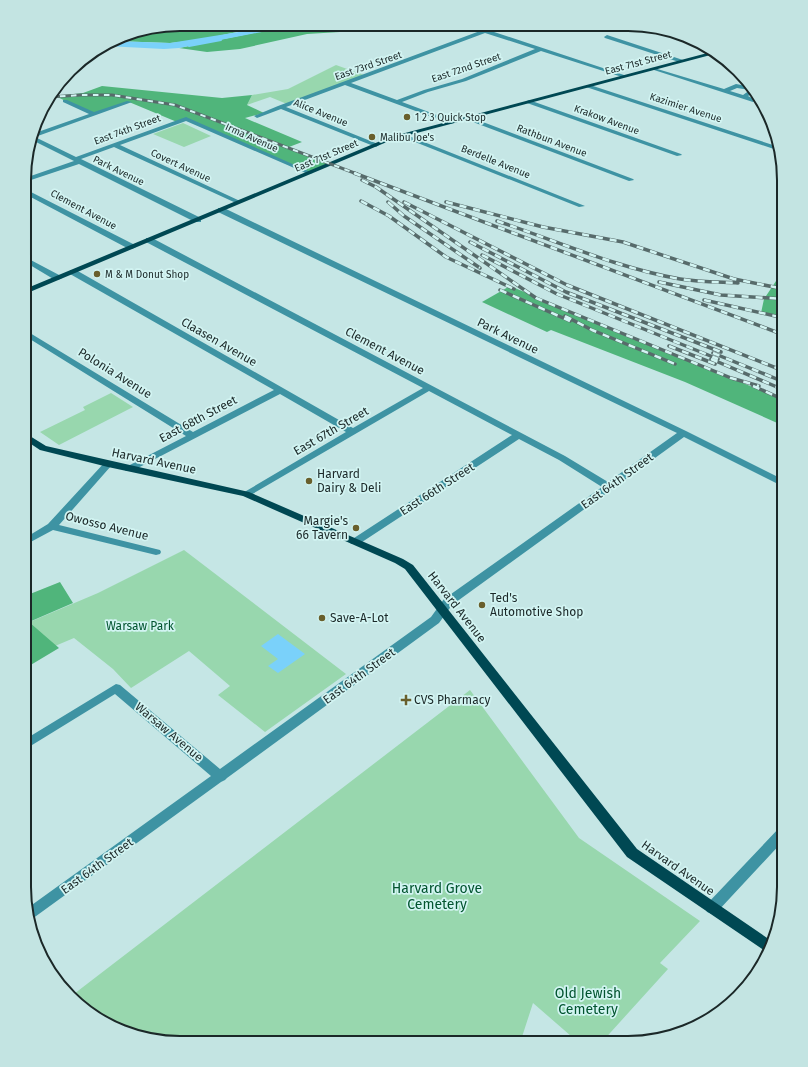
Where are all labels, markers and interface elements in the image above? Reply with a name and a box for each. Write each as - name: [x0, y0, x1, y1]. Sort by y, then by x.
- street label: East 71st Street: [604, 48, 673, 78]
- street label: East 73rd Street: [333, 49, 404, 83]
- street label: East 72nd Street: [430, 50, 503, 85]
- street label: Kazimier Avenue: [648, 91, 723, 125]
- street label: Alice Avenue: [292, 97, 349, 129]
- street label: Krakow Avenue: [572, 103, 641, 137]
- street label: East 74th Street: [92, 112, 163, 148]
- marker: 1 2 3 Quick Stop: [402, 112, 412, 122]
- place label: 1 2 3 Quick Stop: [415, 112, 486, 124]
- street label: Irma Avenue: [223, 121, 280, 155]
- street label: Rathbun Avenue: [515, 122, 588, 160]
- marker: Malibu Joe's: [367, 132, 377, 142]
- place label: Malibu Joe's: [380, 132, 435, 144]
- street label: East 71st Street: [293, 137, 360, 175]
- street label: Berdelle Avenue: [459, 143, 532, 181]
- street label: Covert Avenue: [149, 147, 212, 185]
- street label: Park Avenue: [91, 153, 146, 188]
- street label: Clement Avenue: [48, 187, 119, 232]
- marker: M & M Donut Shop: [92, 269, 102, 279]
- place label: M & M Donut Shop: [105, 269, 189, 281]
- street label: Claasen Avenue: [179, 315, 259, 369]
- street label: Park Avenue: [475, 315, 541, 357]
- street label: Clement Avenue: [343, 324, 427, 378]
- street label: Polonia Avenue: [76, 345, 154, 401]
- street label: East 68th Street: [157, 392, 240, 445]
- street label: East 67th Street: [291, 404, 372, 458]
- street label: Harvard Avenue: [110, 445, 198, 477]
- street label: East 64th Street: [578, 450, 656, 512]
- street label: East 66th Street: [397, 459, 477, 518]
- place label: Harvard Dairy & Deli: [317, 467, 381, 495]
- marker: Harvard Dairy & Deli: [304, 476, 314, 486]
- street label: Owosso Avenue: [64, 509, 150, 543]
- place label: Margie's 66 Tavern: [296, 514, 348, 542]
- marker: Margie's 66 Tavern: [351, 523, 361, 533]
- street label: Harvard Avenue: [425, 569, 489, 645]
- place label: Ted's Automotive Shop: [490, 591, 583, 619]
- marker: Ted's Automotive Shop: [477, 600, 487, 610]
- place label: Save-A-Lot: [330, 611, 389, 625]
- marker: Save-A-Lot: [317, 613, 327, 623]
- park label: Warsaw Park: [106, 619, 175, 633]
- street label: East 64th Street: [320, 645, 398, 707]
- place label: CVS Pharmacy: [414, 693, 490, 707]
- marker: CVS Pharmacy: [401, 695, 411, 705]
- street label: Warsaw Avenue: [132, 700, 206, 764]
- street label: East 64th Street: [58, 835, 136, 897]
- street label: Harvard Avenue: [639, 838, 717, 898]
- park label: Harvard Grove Cemetery: [392, 880, 482, 913]
- park label: Old Jewish Cemetery: [555, 985, 621, 1018]

